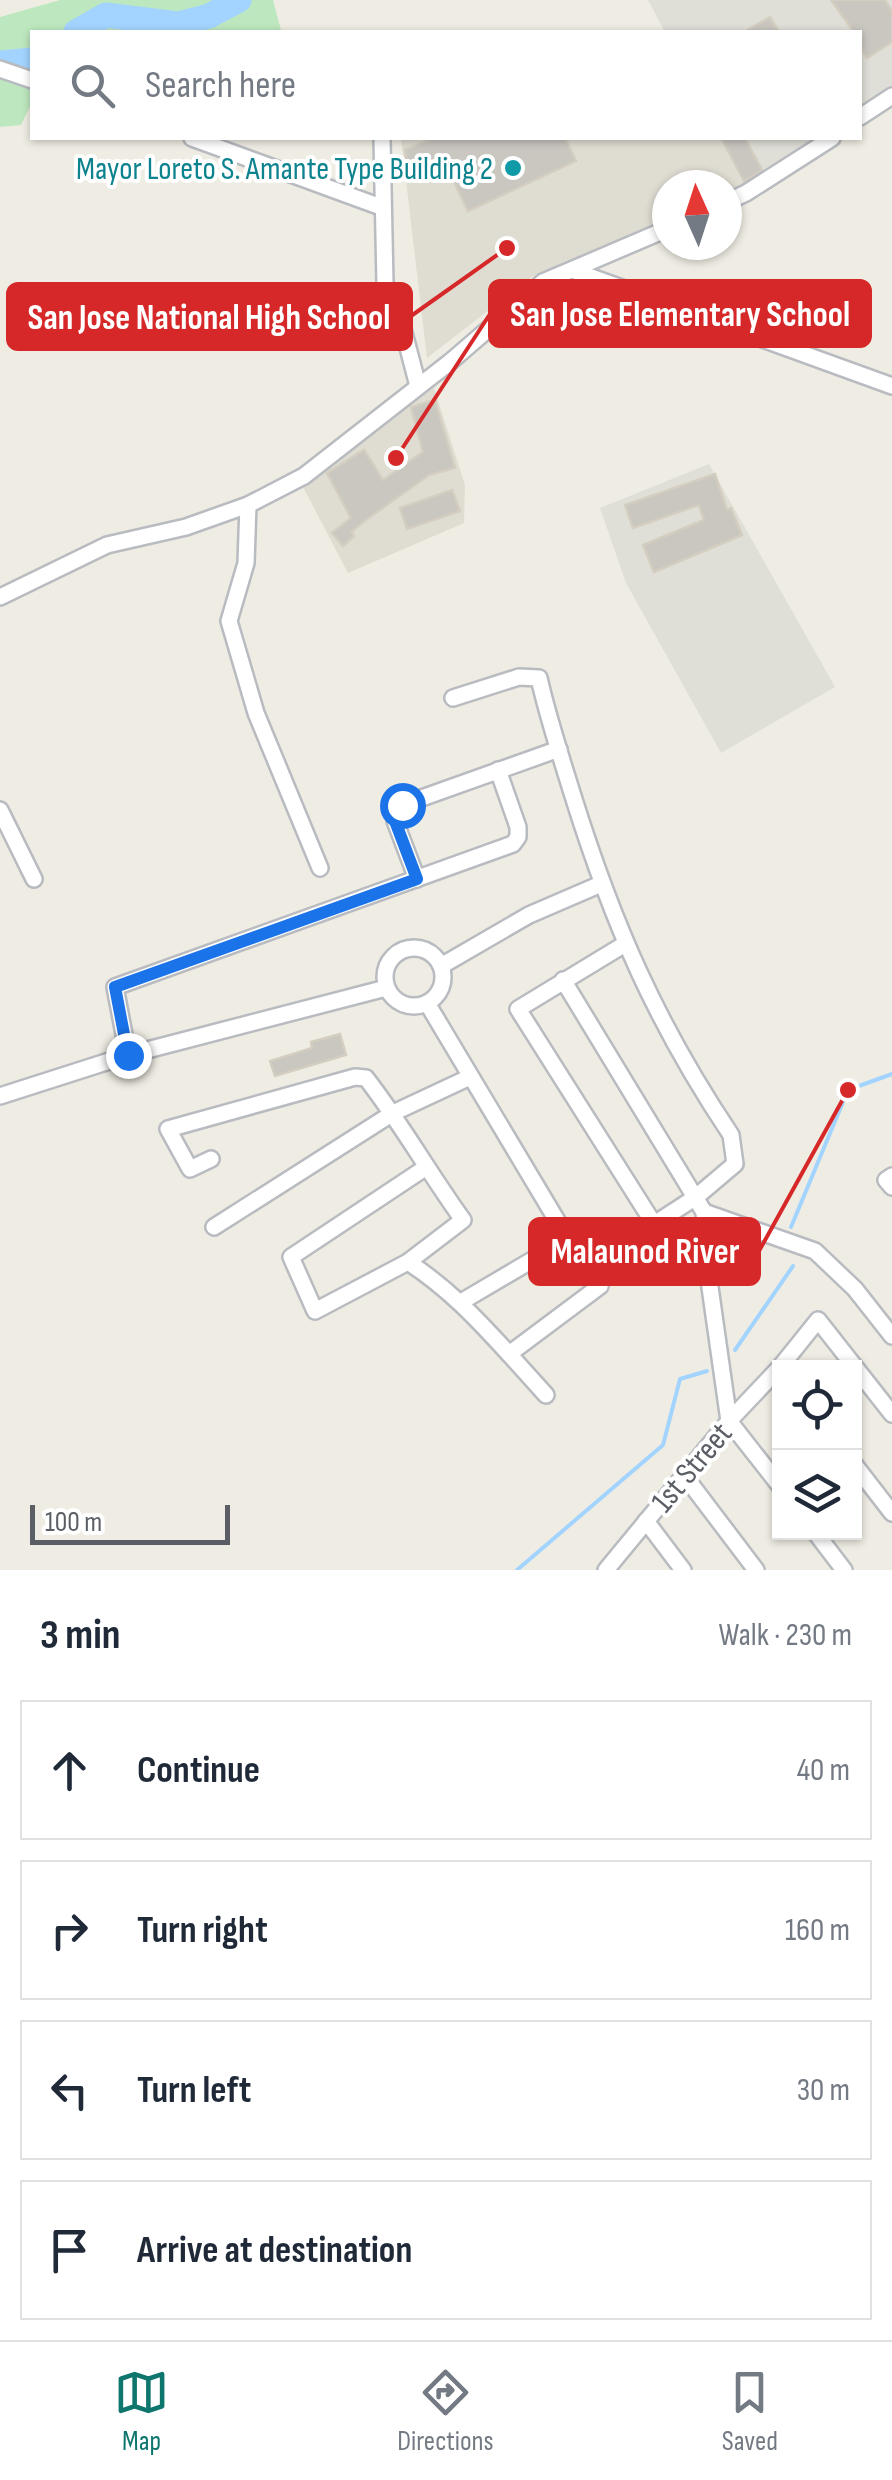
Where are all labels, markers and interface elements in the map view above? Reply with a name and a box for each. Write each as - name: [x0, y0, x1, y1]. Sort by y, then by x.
- search box: [30, 30, 862, 140]
- icon: search: [65, 58, 120, 113]
- text: Search here: [145, 63, 296, 108]
- place label: Mayor Loreto S. Amante Type Building 2: [76, 150, 493, 189]
- marker: Mayor Loreto S. Amante Type Building 2: [502, 157, 524, 179]
- north arrow: [652, 170, 742, 260]
- callout: San Jose Elementary School: [490, 281, 870, 346]
- callout: San Jose National High School: [8, 284, 411, 349]
- text: San Jose Elementary School: [510, 294, 850, 337]
- text: San Jose National High School: [28, 297, 390, 340]
- route start: [380, 783, 426, 829]
- route end: [106, 1033, 152, 1079]
- callout: Malaunod River: [530, 1219, 759, 1284]
- text: Malaunod River: [550, 1231, 740, 1274]
- map controls: [772, 1360, 862, 1540]
- button: locate: [772, 1360, 862, 1450]
- street label: 1st Street: [643, 1415, 741, 1521]
- button: layers: [772, 1450, 862, 1540]
- scale bar: [30, 1500, 230, 1544]
- text: 100 m: [45, 1506, 102, 1539]
- text: 3 min: [40, 1610, 120, 1661]
- text: Walk · 230 m: [718, 1616, 852, 1655]
- icon: ahead: [42, 1743, 97, 1798]
- text: Continue: [137, 1748, 260, 1793]
- text: 40 m: [797, 1751, 850, 1790]
- icon: right: [42, 1903, 97, 1958]
- text: Turn right: [137, 1908, 268, 1953]
- text: 160 m: [785, 1911, 850, 1950]
- icon: left: [42, 2063, 97, 2118]
- text: Turn left: [137, 2068, 251, 2113]
- text: 30 m: [797, 2071, 850, 2110]
- icon: arrive: [42, 2223, 97, 2278]
- text: Arrive at destination: [137, 2228, 412, 2273]
- tab: Map: [114, 2365, 169, 2458]
- tab: Directions: [397, 2365, 494, 2458]
- tab: Saved: [722, 2365, 778, 2458]

